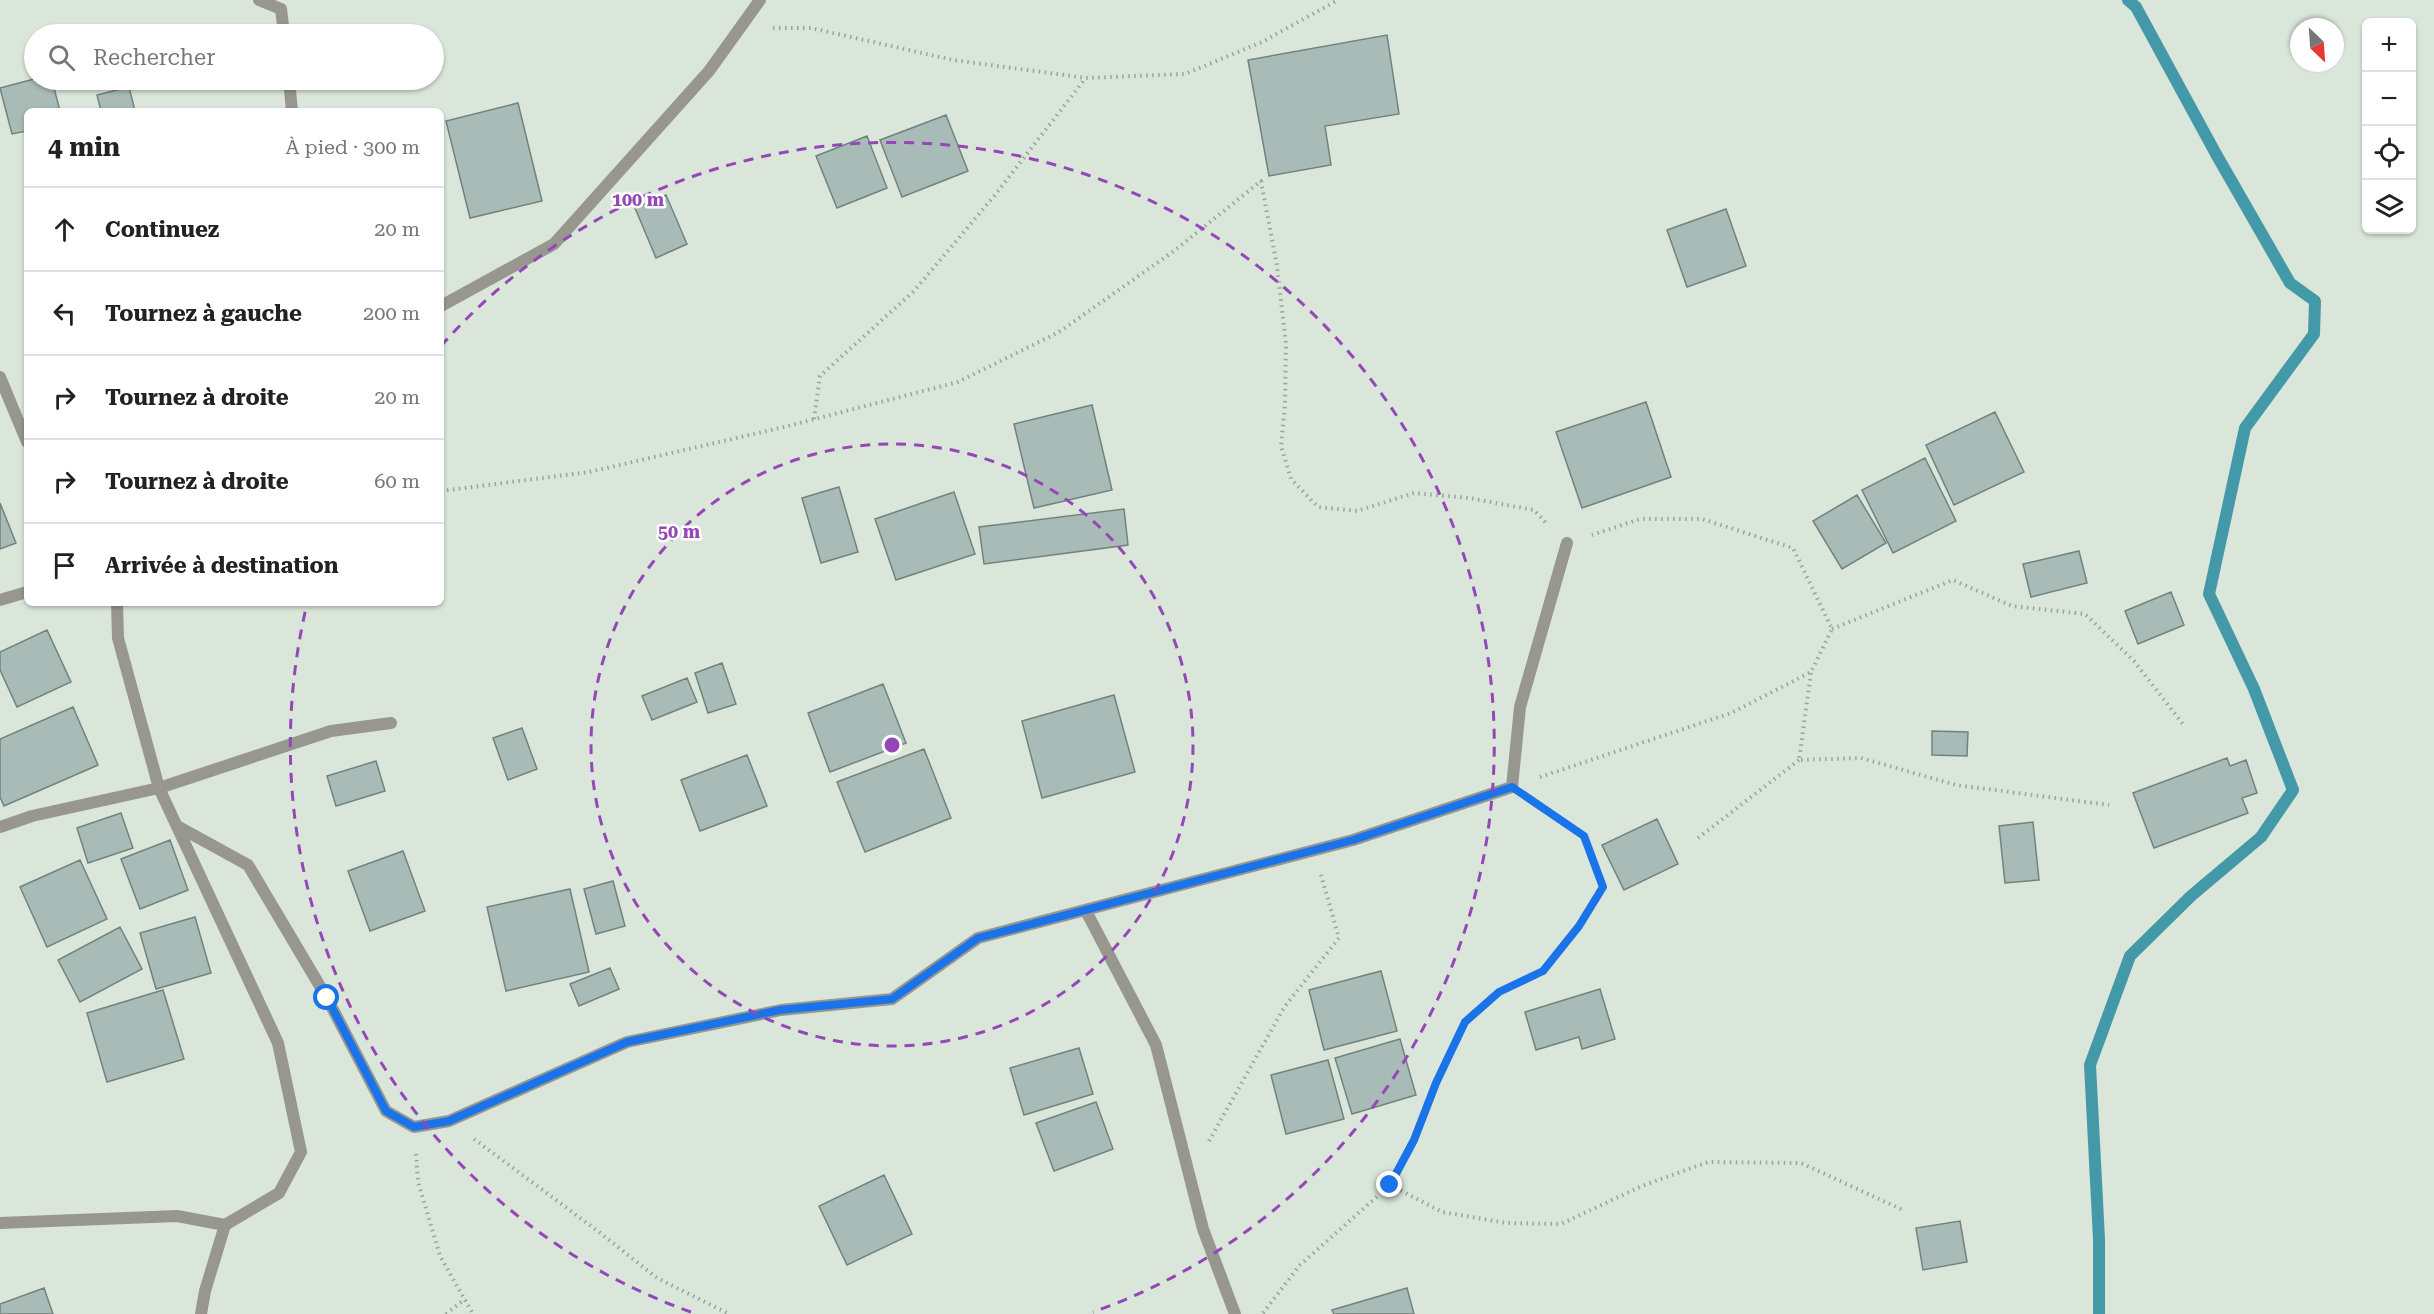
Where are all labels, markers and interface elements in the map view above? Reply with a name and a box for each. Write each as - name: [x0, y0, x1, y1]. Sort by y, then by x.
- north arrow: [2290, 18, 2344, 72]
- map controls: [2362, 18, 2416, 234]
- button: +: [2362, 18, 2416, 72]
- search box: [24, 24, 444, 90]
- icon: search: [45, 41, 78, 74]
- text: Rechercher: [93, 45, 215, 70]
- button: −: [2362, 72, 2416, 126]
- button: locate: [2362, 126, 2416, 180]
- text: 4 min: [48, 132, 120, 162]
- text: À pied · 300 m: [286, 135, 420, 159]
- button: layers: [2362, 180, 2416, 234]
- text: 100 m: [612, 189, 665, 210]
- icon: ahead: [48, 213, 81, 246]
- text: Continuez: [105, 217, 219, 242]
- text: 20 m: [374, 217, 420, 241]
- icon: left: [48, 297, 81, 330]
- text: Tournez à gauche: [105, 301, 302, 326]
- text: 200 m: [363, 301, 420, 325]
- icon: right: [48, 381, 81, 414]
- text: Tournez à droite: [105, 385, 289, 410]
- text: 20 m: [374, 385, 420, 409]
- icon: right: [48, 465, 81, 498]
- text: Tournez à droite: [105, 469, 289, 494]
- text: 60 m: [374, 469, 420, 493]
- text: 50 m: [658, 521, 701, 542]
- icon: arrive: [48, 549, 81, 582]
- text: Arrivée à destination: [105, 553, 339, 578]
- centre of rings: [882, 735, 902, 755]
- route start: [313, 984, 339, 1010]
- route end: [1376, 1171, 1402, 1197]

